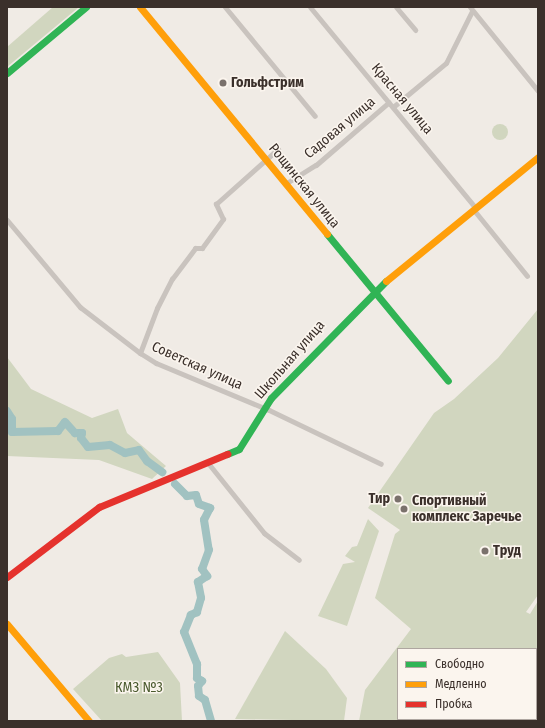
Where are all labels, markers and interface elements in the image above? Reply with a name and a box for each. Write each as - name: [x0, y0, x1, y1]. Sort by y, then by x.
- street label: Красная улица: [368, 60, 436, 138]
- place label: Гольфстрим: [231, 75, 304, 91]
- marker: Гольфстрим: [218, 78, 228, 88]
- street label: Садовая улица: [301, 94, 379, 162]
- street label: Рощинская улица: [265, 140, 343, 232]
- street label: Школьная улица: [251, 317, 329, 403]
- street label: Советская улица: [149, 338, 245, 394]
- place label: Тир: [368, 491, 390, 507]
- place label: Спортивный комплекс Заречье: [412, 493, 522, 526]
- marker: Тир: [393, 494, 403, 504]
- marker: Спортивный комплекс Заречье: [399, 504, 409, 514]
- place label: Труд: [493, 543, 521, 559]
- marker: Труд: [480, 546, 490, 556]
- legend: [397, 648, 537, 720]
- text: Свободно: [435, 657, 484, 671]
- text: Медленно: [435, 677, 487, 691]
- park label: КМЗ №3: [115, 680, 163, 696]
- text: Пробка: [435, 697, 473, 711]

